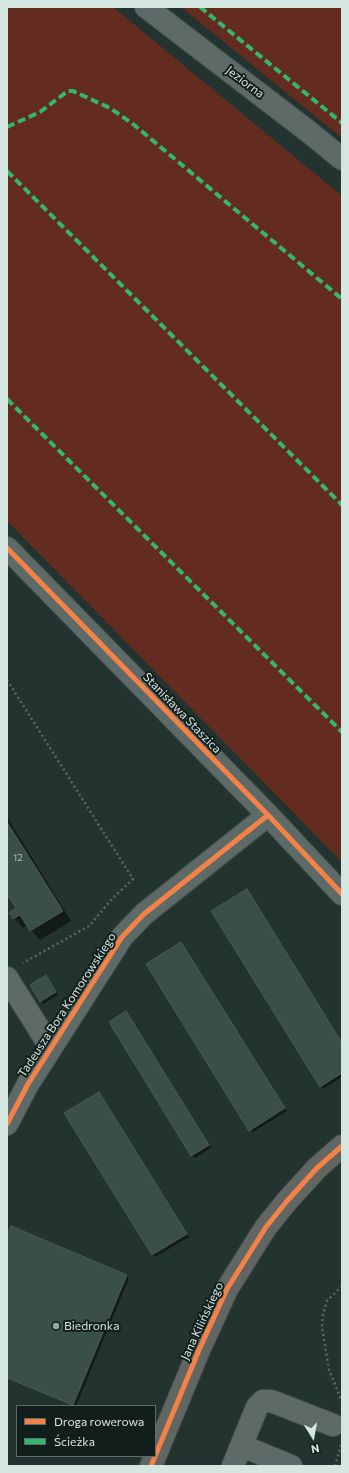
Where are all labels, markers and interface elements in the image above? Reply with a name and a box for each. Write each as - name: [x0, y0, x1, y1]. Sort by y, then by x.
- street label: Jeziorna: [223, 63, 267, 101]
- street label: Stanisława Staszica: [140, 670, 224, 756]
- house number: 12: [13, 852, 23, 864]
- street label: Tadeusza Bora Komorowskiego: [15, 930, 119, 1080]
- street label: Jana Kilińskiego: [178, 1280, 226, 1362]
- place label: Biedronka: [64, 1319, 120, 1333]
- marker: Biedronka: [51, 1321, 61, 1331]
- legend: [16, 1405, 156, 1457]
- text: Droga rowerowa: [54, 1414, 144, 1428]
- north arrow: [293, 1417, 333, 1457]
- text: Ścieżka: [54, 1434, 95, 1448]
- text: N: [310, 1442, 321, 1456]

